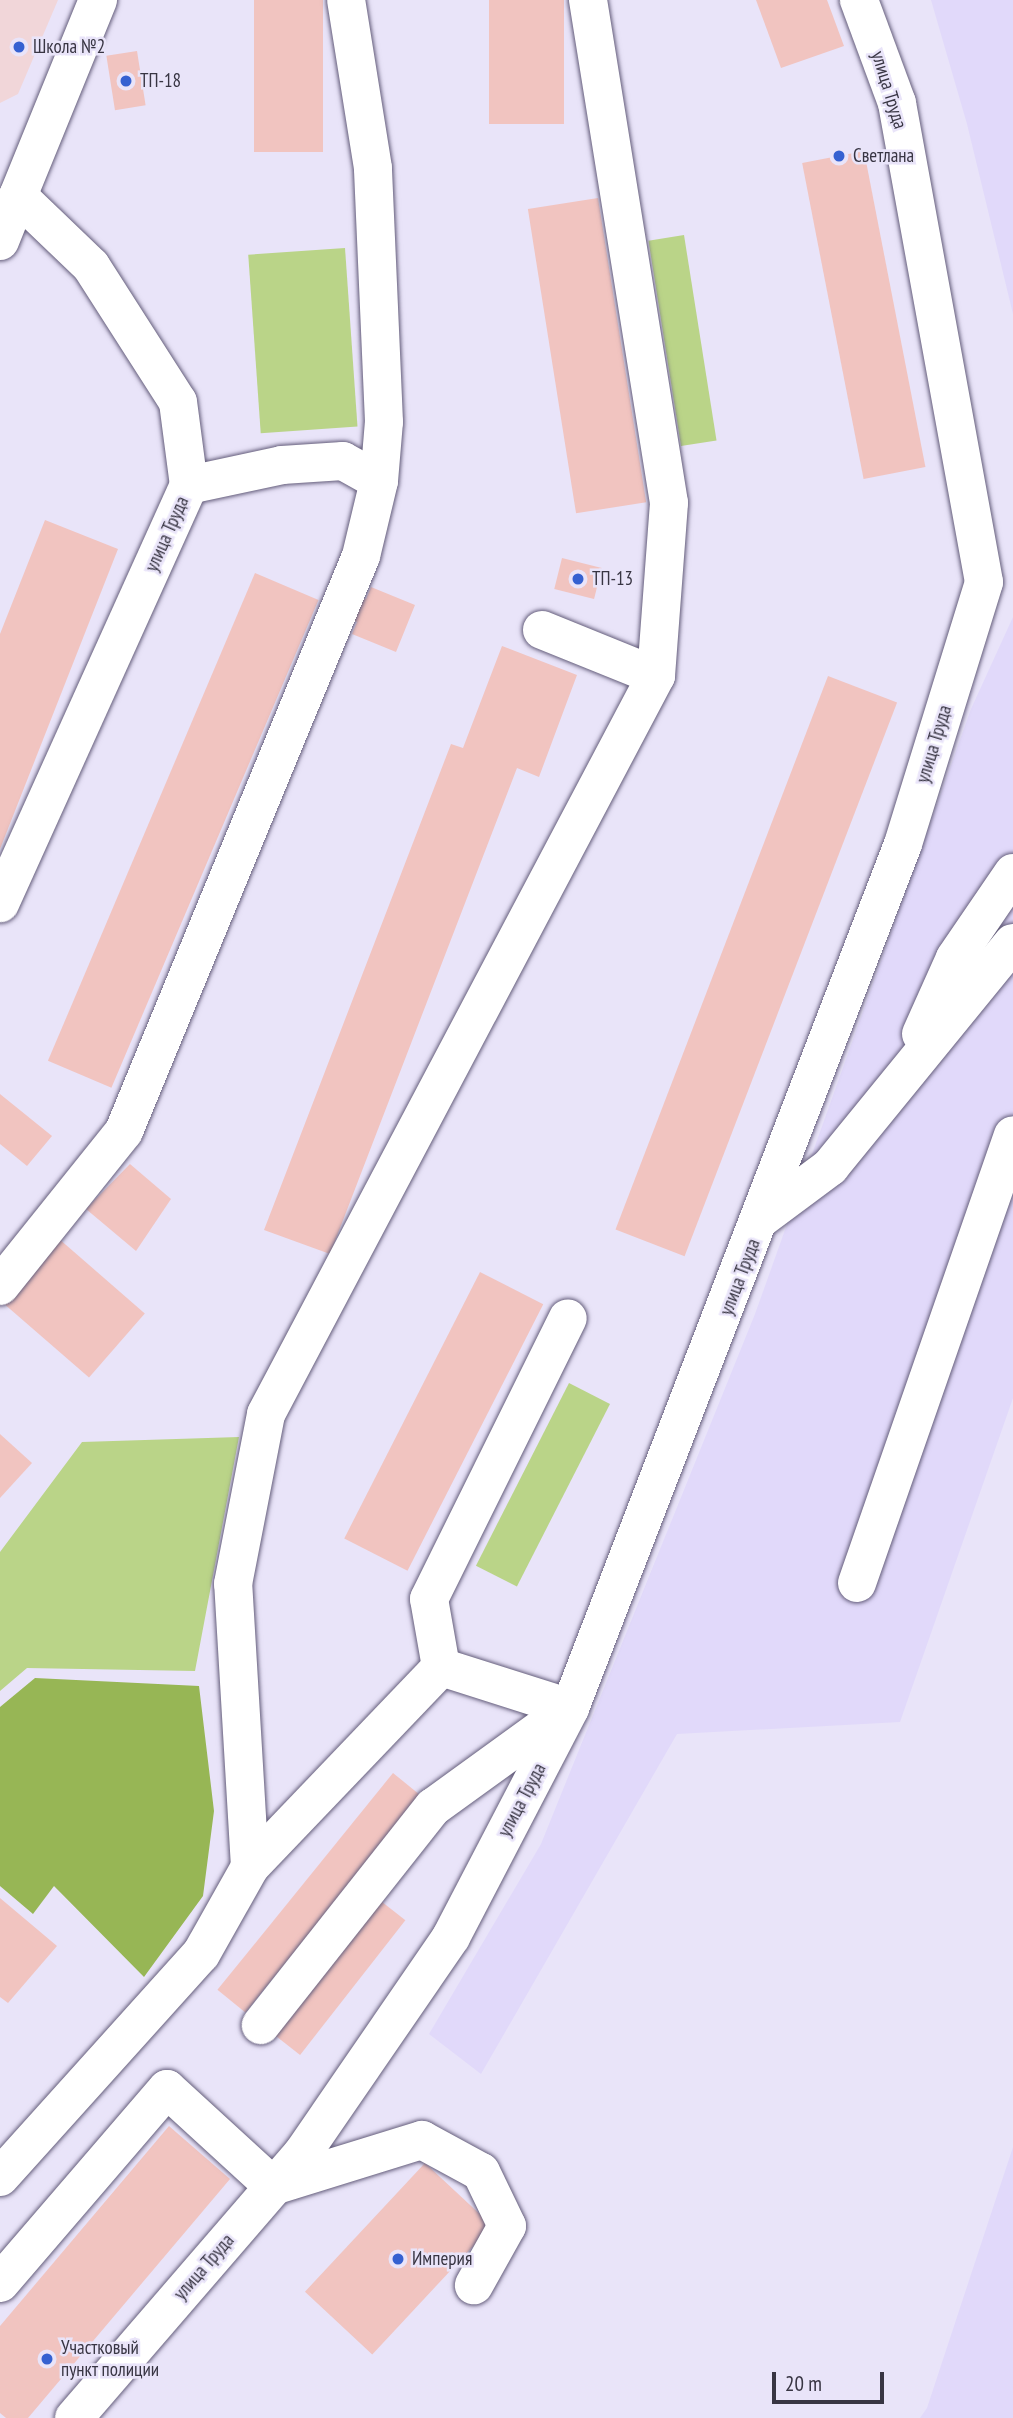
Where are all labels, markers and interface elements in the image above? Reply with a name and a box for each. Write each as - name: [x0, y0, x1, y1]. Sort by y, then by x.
- place label: Школа №2: [33, 36, 105, 58]
- marker: Школа №2: [11, 39, 27, 55]
- street label: улица Труда: [866, 48, 912, 132]
- place label: ТП-18: [140, 70, 181, 92]
- marker: ТП-18: [118, 73, 134, 89]
- place label: Светлана: [853, 145, 914, 167]
- marker: Светлана: [831, 148, 847, 164]
- street label: улица Труда: [140, 493, 194, 575]
- place label: ТП-13: [592, 568, 633, 590]
- marker: ТП-13: [570, 571, 586, 587]
- street label: улица Труда: [911, 702, 957, 786]
- street label: улица Труда: [715, 1235, 765, 1319]
- street label: улица Труда: [493, 1759, 551, 1841]
- street label: улица Труда: [169, 2229, 239, 2305]
- place label: Империя: [412, 2248, 472, 2270]
- marker: Империя: [390, 2251, 406, 2267]
- place label: Участковый пункт полиции: [61, 2337, 160, 2381]
- marker: Участковый пункт полиции: [39, 2351, 55, 2367]
- scale bar: [775, 2358, 887, 2402]
- text: 20 m: [785, 2370, 822, 2397]

